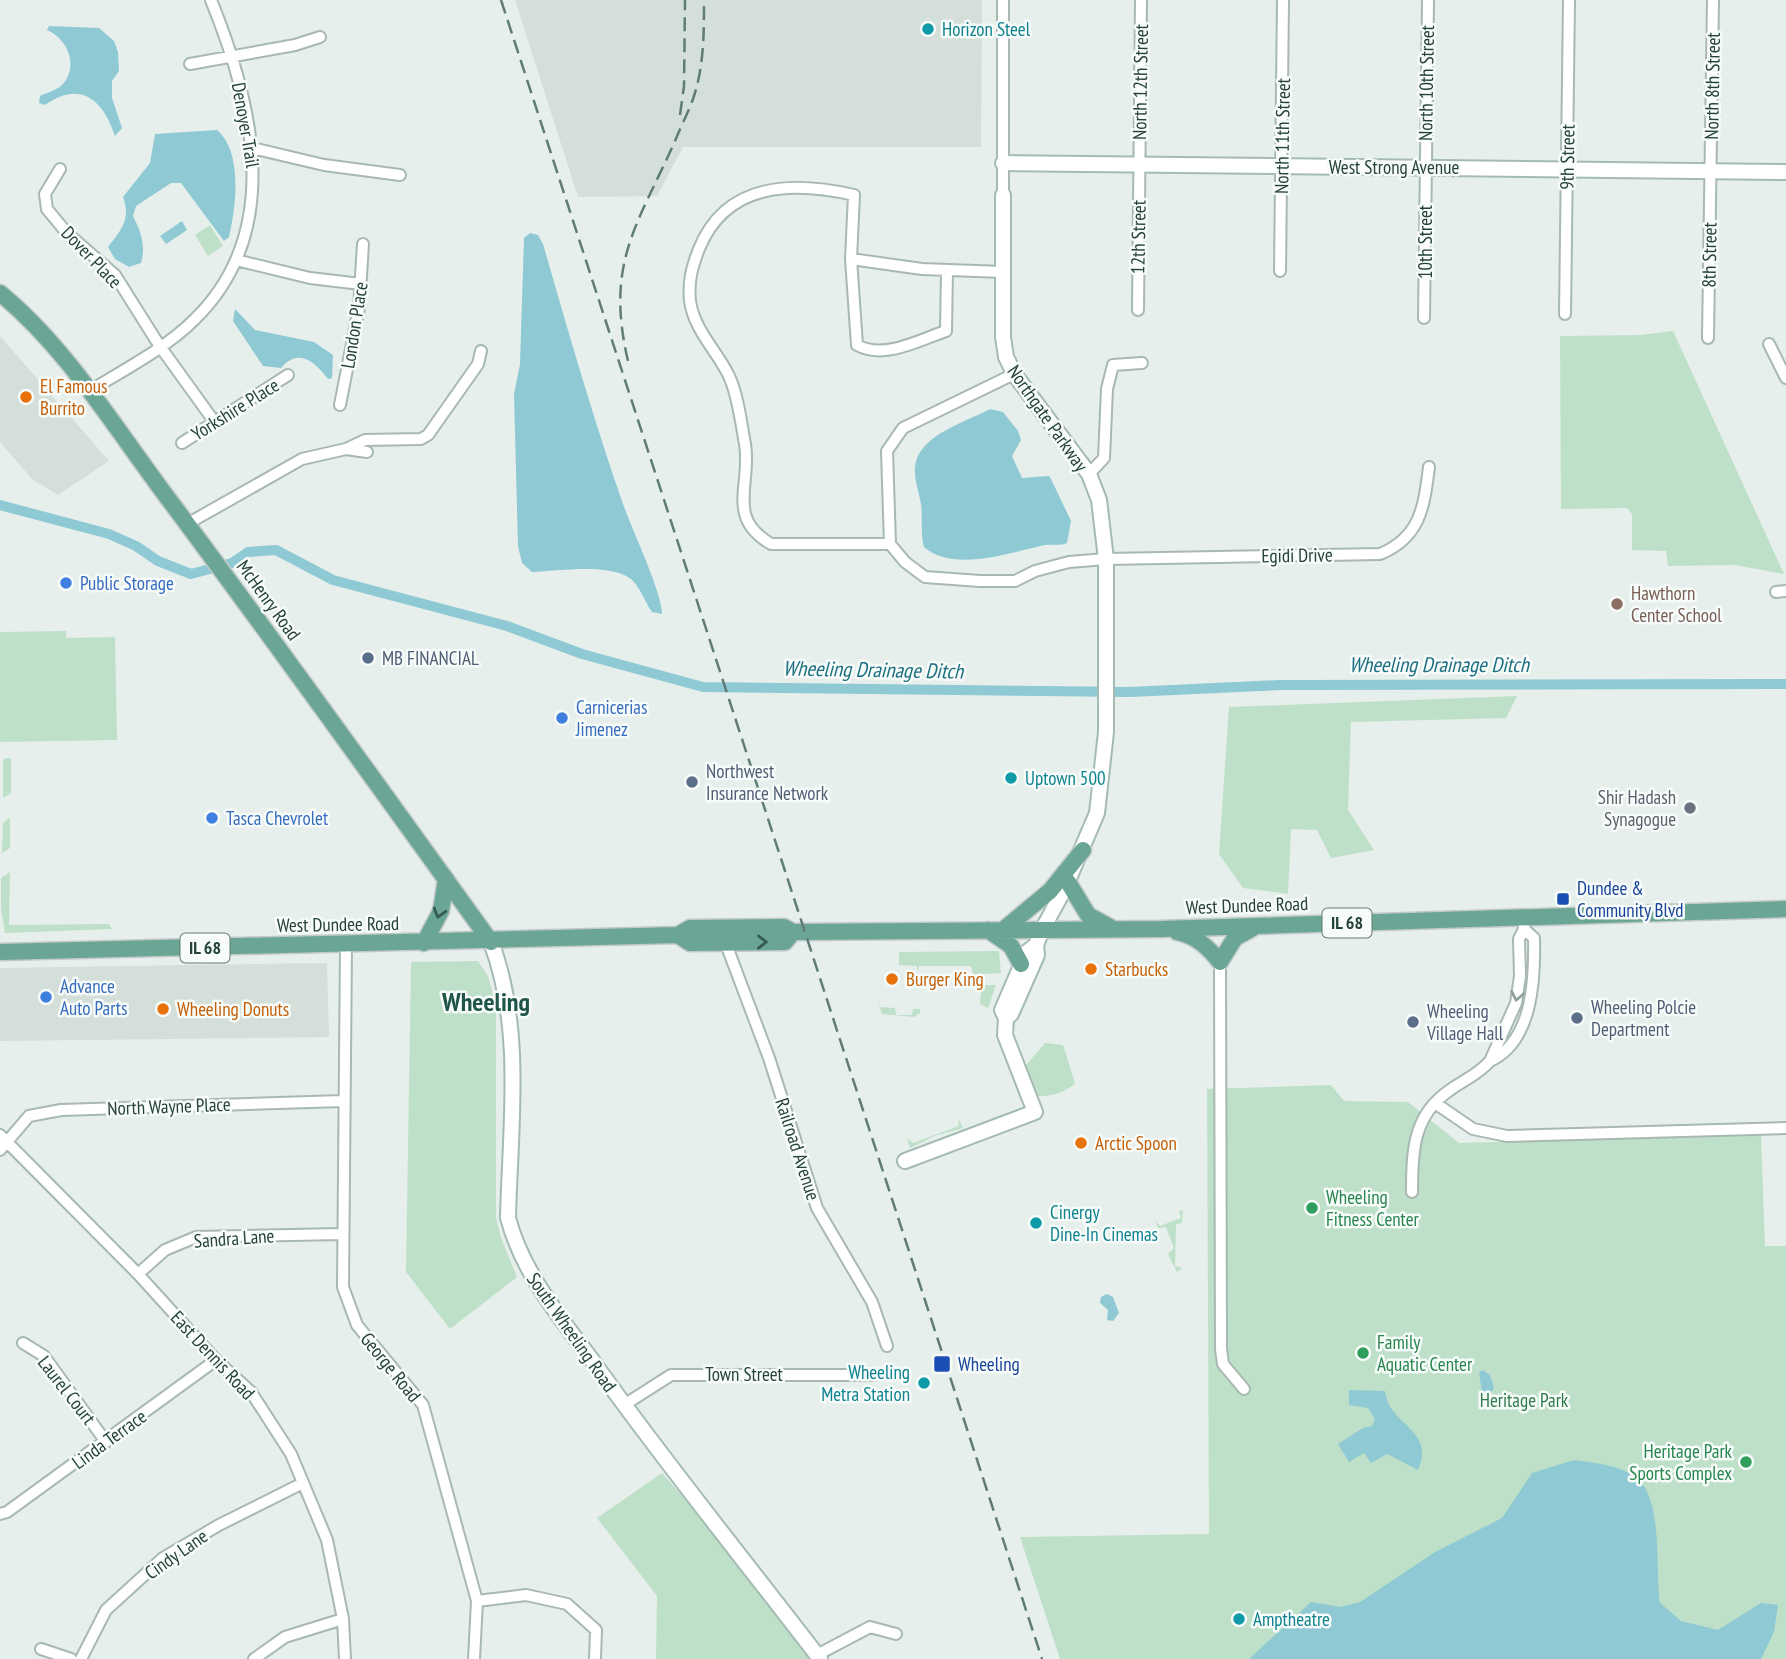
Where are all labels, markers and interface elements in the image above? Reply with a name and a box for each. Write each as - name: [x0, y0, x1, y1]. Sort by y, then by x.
- place label: Horizon Steel: [942, 17, 1031, 41]
- marker: Horizon Steel: [920, 21, 936, 37]
- street label: North 12th Street: [1127, 23, 1153, 140]
- street label: North 10th Street: [1413, 24, 1439, 141]
- street label: North 8th Street: [1699, 31, 1725, 140]
- street label: North 11th Street: [1269, 77, 1295, 194]
- street label: Denoyer Trail: [227, 80, 265, 170]
- street label: 9th Street: [1554, 123, 1580, 190]
- street label: West Strong Avenue: [1329, 155, 1459, 179]
- street label: 12th Street: [1125, 199, 1151, 274]
- street label: 10th Street: [1413, 204, 1437, 279]
- street label: Dover Place: [57, 221, 128, 293]
- street label: 8th Street: [1696, 221, 1722, 288]
- street label: London Place: [335, 280, 373, 370]
- street label: Northgate Parkway: [1002, 360, 1094, 477]
- street label: Yorkshire Place: [187, 373, 283, 445]
- place label: El Famous Burrito: [40, 374, 107, 420]
- marker: El Famous Burrito: [18, 389, 34, 405]
- street label: Egidi Drive: [1261, 542, 1333, 568]
- street label: McHenry Road: [232, 555, 306, 645]
- place label: Public Storage: [80, 571, 174, 595]
- marker: Public Storage: [58, 575, 74, 591]
- place label: Hawthorn Center School: [1631, 581, 1722, 627]
- marker: Hawthorn Center School: [1609, 596, 1625, 612]
- place label: MB FINANCIAL: [382, 646, 479, 670]
- marker: MB FINANCIAL: [360, 650, 376, 666]
- water label: Wheeling Drainage Ditch: [1349, 651, 1531, 678]
- water label: Wheeling Drainage Ditch: [783, 654, 965, 685]
- place label: Carnicerias Jimenez: [575, 695, 647, 741]
- marker: Carnicerias Jimenez: [554, 710, 570, 726]
- place label: Northwest Insurance Network: [706, 759, 829, 805]
- place label: Uptown 500: [1025, 766, 1106, 790]
- marker: Uptown 500: [1003, 770, 1019, 786]
- marker: Northwest Insurance Network: [684, 774, 700, 790]
- place label: Shir Hadash Synagogue: [1598, 785, 1676, 831]
- marker: Shir Hadash Synagogue: [1682, 800, 1698, 816]
- place label: Tasca Chevrolet: [226, 806, 329, 830]
- marker: Tasca Chevrolet: [204, 810, 220, 826]
- place label: Dundee & Community Blvd: [1577, 876, 1684, 922]
- street label: West Dundee Road: [1185, 891, 1309, 919]
- marker: Dundee & Community Blvd: [1555, 891, 1571, 907]
- one-way arrow: [433, 907, 448, 919]
- road number: IL 68: [1322, 908, 1372, 938]
- street label: West Dundee Road: [277, 911, 399, 937]
- road number: IL 68: [180, 933, 230, 962]
- one-way arrow: [757, 934, 768, 950]
- place label: Starbucks: [1105, 957, 1168, 981]
- marker: Starbucks: [1083, 961, 1099, 977]
- place label: Burger King: [906, 967, 984, 991]
- marker: Burger King: [884, 971, 900, 987]
- place label: Advance Auto Parts: [60, 974, 128, 1020]
- district label: Wheeling: [441, 985, 530, 1018]
- marker: Advance Auto Parts: [38, 989, 54, 1005]
- one-way arrow: [1510, 990, 1525, 1002]
- place label: Wheeling Polcie Department: [1591, 995, 1696, 1041]
- place label: Wheeling Donuts: [177, 997, 289, 1021]
- place label: Wheeling Village Hall: [1426, 999, 1504, 1045]
- marker: Wheeling Donuts: [155, 1001, 171, 1017]
- marker: Wheeling Polcie Department: [1569, 1010, 1585, 1026]
- marker: Wheeling Village Hall: [1405, 1014, 1421, 1030]
- street label: North Wayne Place: [107, 1092, 231, 1120]
- street label: Railroad Avenue: [770, 1095, 826, 1203]
- place label: Arctic Spoon: [1095, 1131, 1177, 1155]
- marker: Arctic Spoon: [1073, 1135, 1089, 1151]
- place label: Wheeling Fitness Center: [1326, 1185, 1420, 1231]
- place label: Cinergy Dine-In Cinemas: [1050, 1200, 1158, 1246]
- marker: Wheeling Fitness Center: [1304, 1200, 1320, 1216]
- marker: Cinergy Dine-In Cinemas: [1028, 1215, 1044, 1231]
- street label: Sandra Lane: [193, 1223, 275, 1253]
- street label: South Wheeling Road: [522, 1268, 622, 1396]
- street label: East Dennis Road: [166, 1306, 260, 1404]
- street label: George Road: [356, 1327, 426, 1407]
- place label: Family Aquatic Center: [1377, 1330, 1473, 1376]
- marker: Family Aquatic Center: [1355, 1345, 1371, 1361]
- street label: Laurel Court: [33, 1351, 102, 1430]
- place label: Wheeling: [958, 1352, 1020, 1376]
- marker: Wheeling: [932, 1354, 952, 1374]
- place label: Wheeling Metra Station: [821, 1360, 910, 1406]
- street label: Town Street: [705, 1362, 784, 1386]
- marker: Wheeling Metra Station: [916, 1375, 932, 1391]
- park label: Heritage Park: [1480, 1388, 1569, 1412]
- street label: Linda Terrace: [67, 1404, 151, 1474]
- place label: Heritage Park Sports Complex: [1629, 1439, 1733, 1485]
- marker: Heritage Park Sports Complex: [1738, 1454, 1754, 1470]
- street label: Cindy Lane: [140, 1524, 212, 1584]
- place label: Amptheatre: [1253, 1607, 1330, 1631]
- marker: Amptheatre: [1231, 1611, 1247, 1627]

